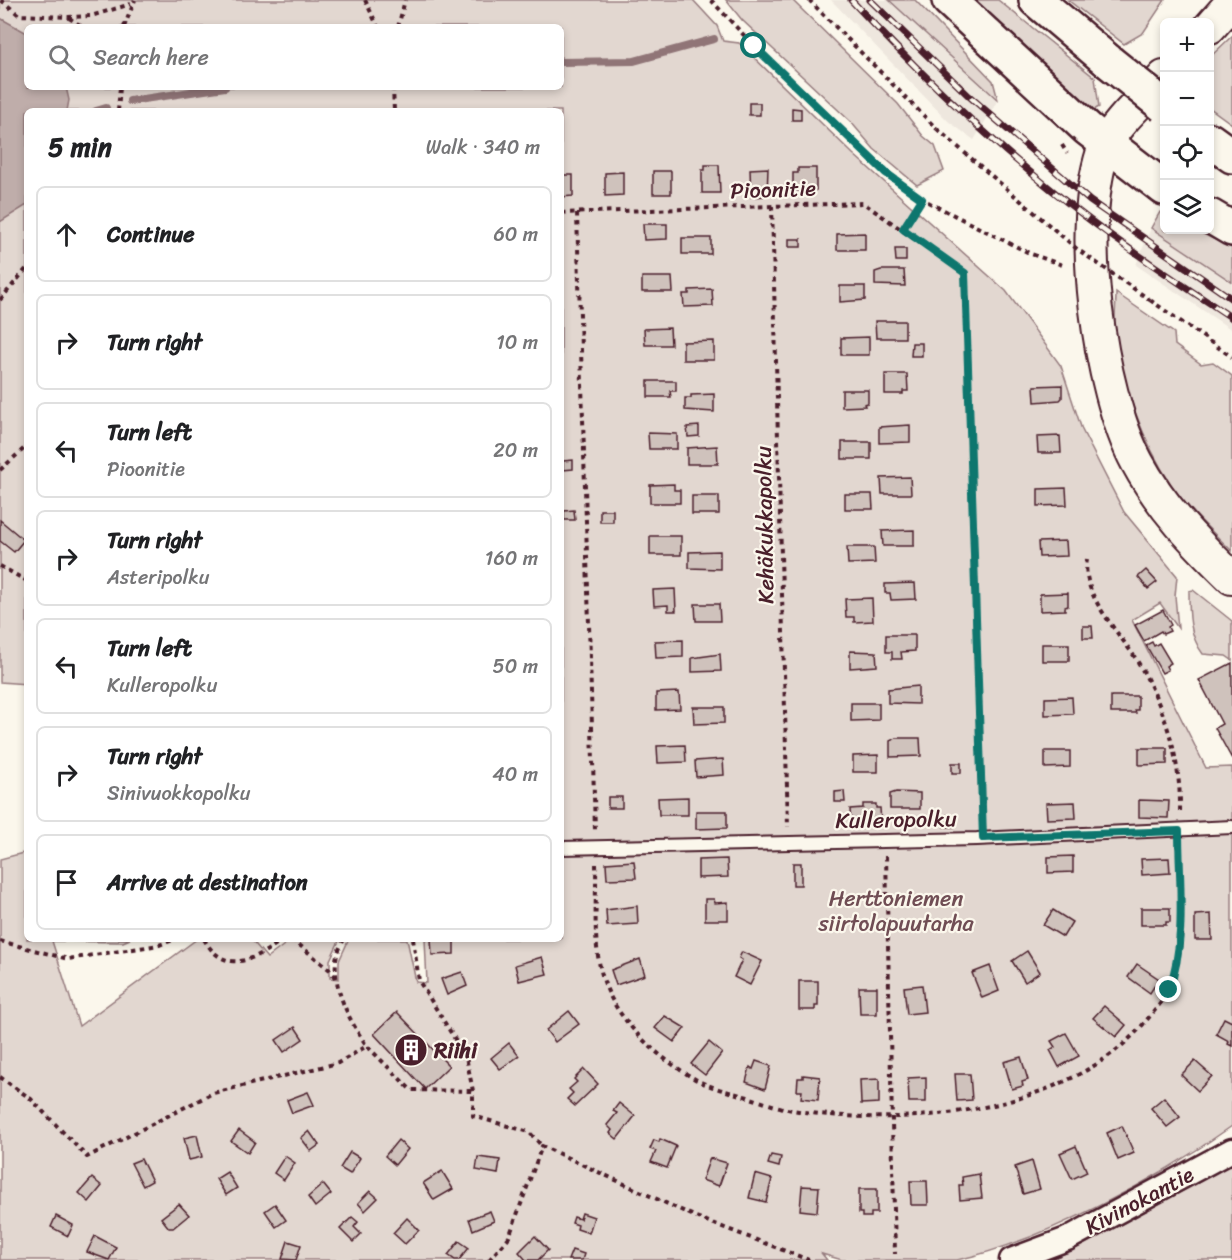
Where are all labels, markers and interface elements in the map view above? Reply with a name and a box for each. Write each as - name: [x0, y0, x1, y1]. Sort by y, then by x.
- map controls: [1160, 18, 1214, 234]
- button: +: [1160, 18, 1214, 72]
- search box: [24, 24, 564, 90]
- route start: [740, 32, 766, 58]
- text: Search here: [93, 38, 209, 77]
- icon: search: [45, 41, 78, 74]
- button: −: [1160, 72, 1214, 126]
- text: 5 min: [48, 124, 112, 170]
- button: locate: [1160, 126, 1214, 180]
- text: Walk · 340 m: [426, 130, 540, 165]
- street label: Pioonitie: [730, 169, 817, 210]
- button: layers: [1160, 180, 1214, 234]
- text: Continue: [107, 215, 195, 254]
- text: 60 m: [493, 217, 538, 252]
- icon: ahead: [50, 218, 83, 251]
- text: Turn right: [107, 323, 202, 362]
- text: 10 m: [496, 325, 538, 360]
- icon: right: [50, 326, 83, 359]
- text: Turn left: [107, 413, 192, 452]
- text: 20 m: [493, 433, 538, 468]
- icon: left: [50, 434, 83, 467]
- street label: Kehäkukkapolku: [744, 446, 785, 604]
- text: Pioonitie: [107, 452, 185, 487]
- text: Turn right: [107, 521, 202, 560]
- text: 160 m: [485, 541, 538, 576]
- icon: right: [50, 542, 83, 575]
- text: Asteripolku: [107, 560, 210, 595]
- text: Turn left: [107, 629, 192, 668]
- text: 50 m: [493, 649, 538, 684]
- icon: left: [50, 650, 83, 683]
- text: Kulleropolku: [107, 668, 217, 703]
- text: Turn right: [107, 737, 202, 776]
- text: 40 m: [492, 757, 538, 792]
- icon: right: [50, 758, 83, 791]
- text: Sinivuokkopolku: [107, 776, 250, 811]
- street label: Kulleropolku: [835, 799, 957, 840]
- text: Arrive at destination: [107, 863, 308, 902]
- icon: arrive: [50, 866, 83, 899]
- park label: Herttoniemen siirtolapuutarha: [817, 879, 974, 943]
- route end: [1155, 976, 1181, 1002]
- place label: Riihi: [433, 1031, 478, 1070]
- building icon: Riihi: [393, 1032, 429, 1068]
- street label: Kivinokantie: [1077, 1155, 1201, 1246]

